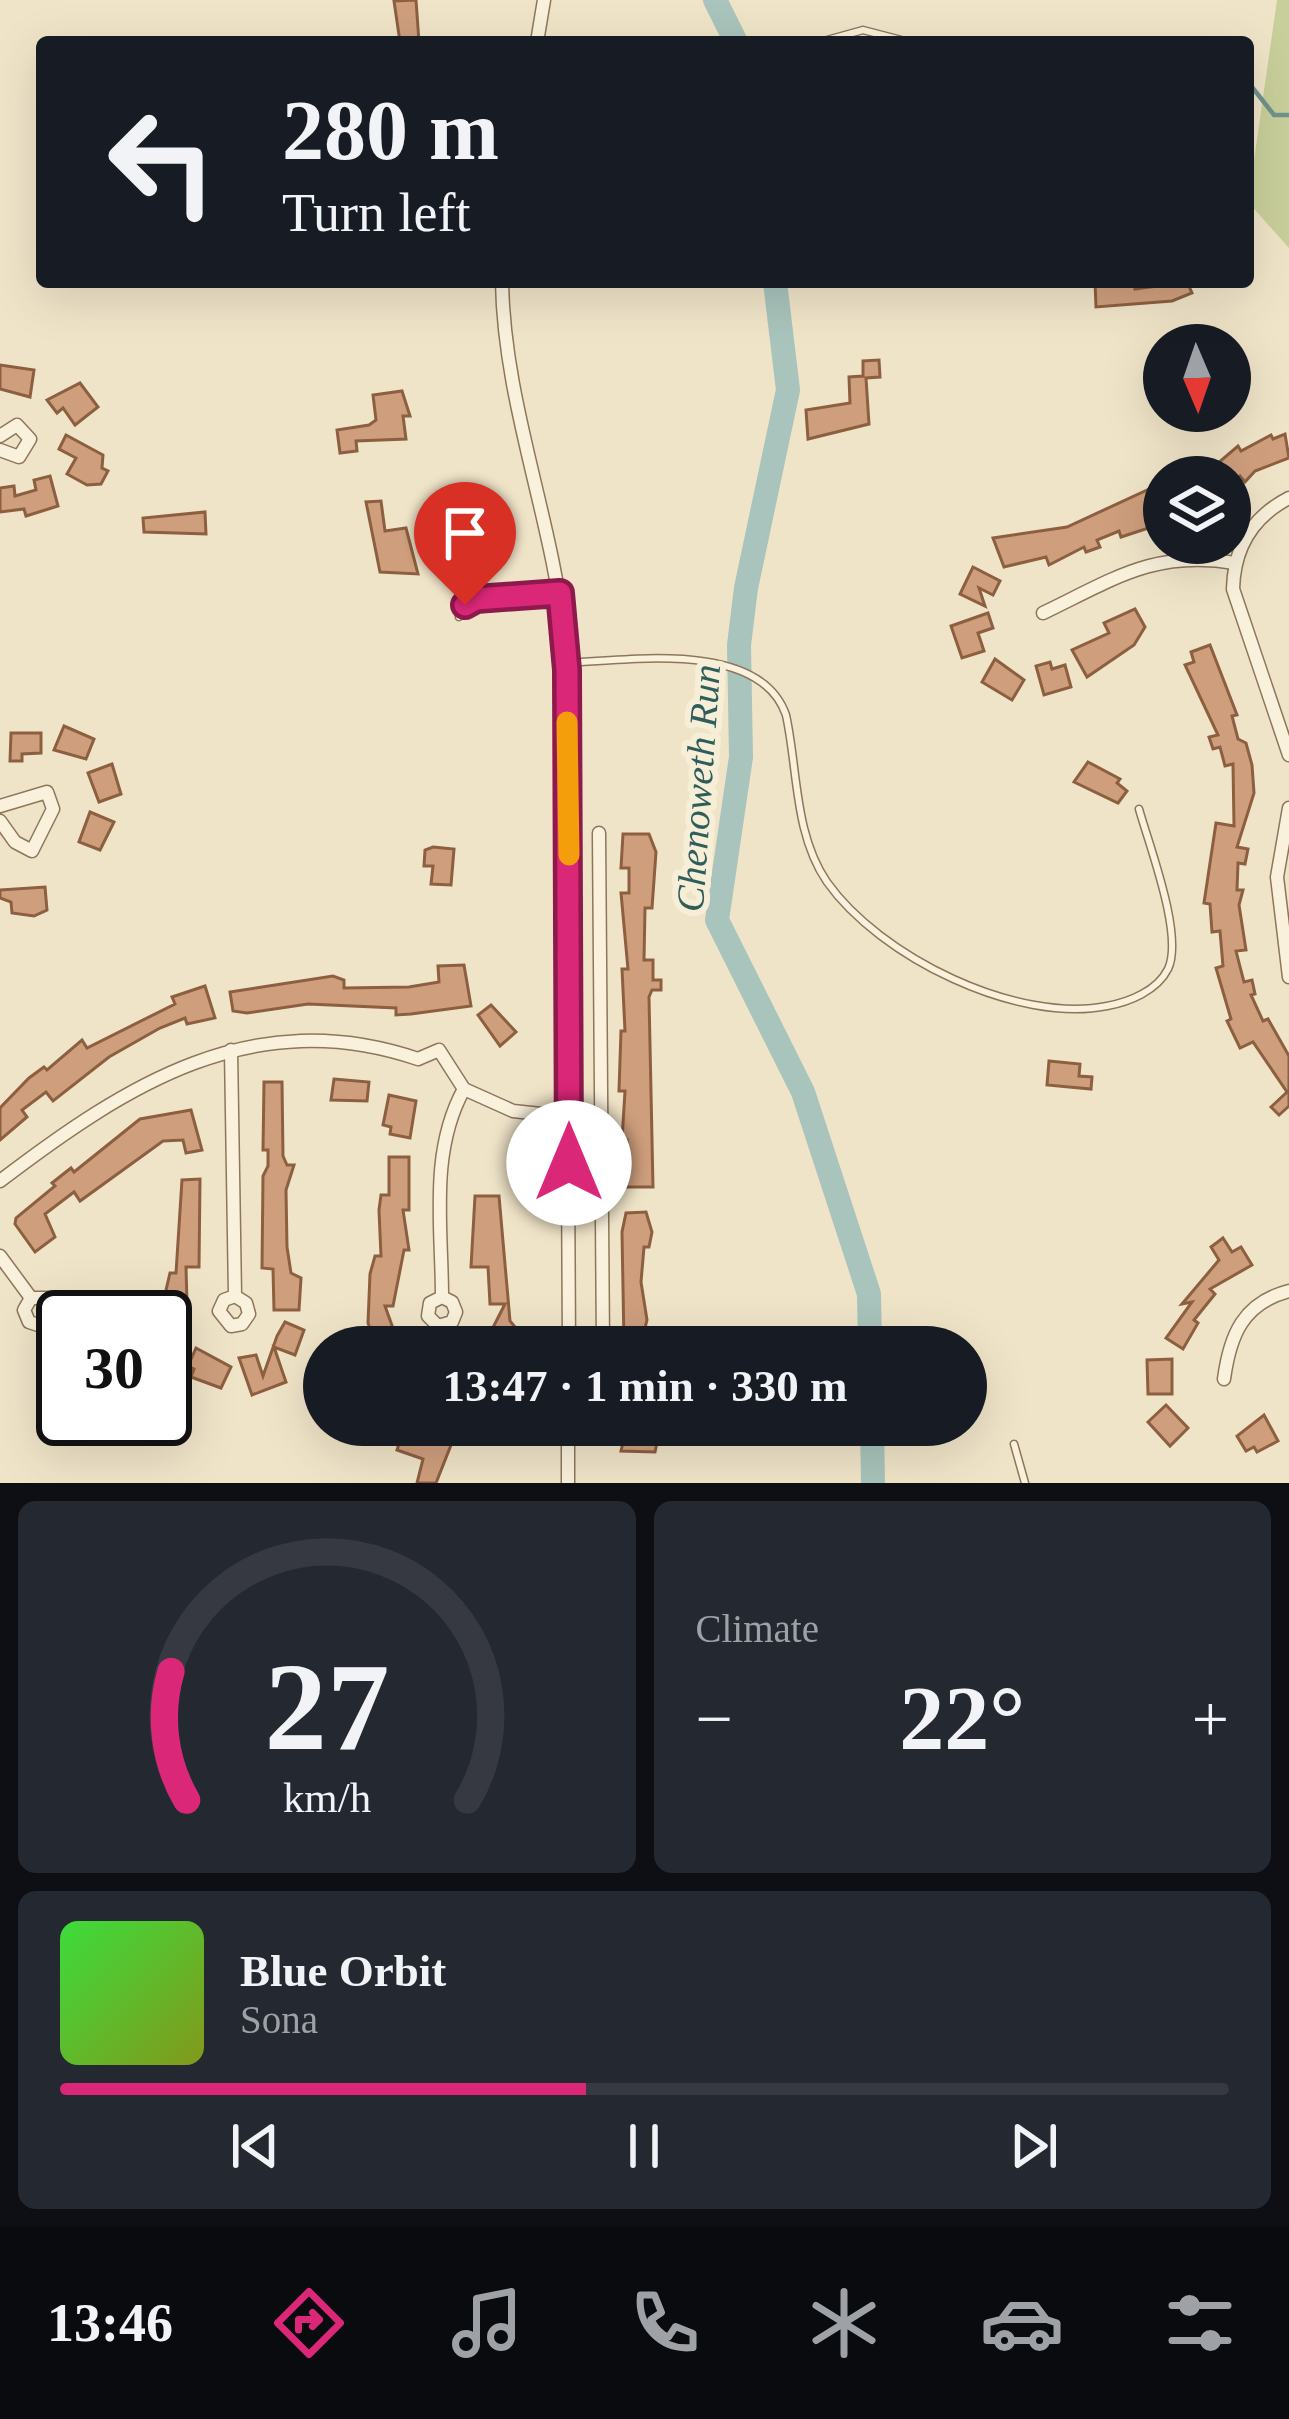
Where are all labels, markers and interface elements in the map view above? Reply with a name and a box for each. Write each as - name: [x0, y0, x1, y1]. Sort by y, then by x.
- icon: left: [84, 84, 240, 240]
- text: 280 m: [282, 84, 499, 177]
- text: Turn left: [282, 183, 471, 243]
- north arrow: [1143, 324, 1251, 432]
- map controls: [1143, 324, 1251, 564]
- button: layers: [1143, 456, 1251, 564]
- pin: [414, 482, 516, 605]
- icon: arrive: [432, 500, 498, 566]
- water label: Chenoweth Run: [668, 663, 728, 913]
- position arrow: [506, 1100, 632, 1226]
- speed limit sign: 30: [36, 1290, 192, 1446]
- text: 13:47 · 1 min · 330 m: [443, 1361, 848, 1411]
- text: Climate: [696, 1607, 819, 1650]
- text: 27: [264, 1638, 389, 1776]
- text: 22°: [899, 1669, 1025, 1768]
- text: −: [696, 1682, 733, 1755]
- text: +: [1192, 1682, 1229, 1755]
- text: km/h: [283, 1774, 371, 1821]
- text: Blue Orbit: [240, 1946, 446, 1996]
- text: Sona: [240, 1998, 318, 2041]
- icon: previous: [222, 2113, 288, 2179]
- icon: pause: [611, 2113, 677, 2179]
- icon: next: [1001, 2113, 1067, 2179]
- icon: directions: [267, 2281, 351, 2365]
- icon: music: [445, 2281, 529, 2365]
- icon: phone: [623, 2281, 707, 2365]
- icon: climate: [802, 2281, 886, 2365]
- icon: car: [980, 2281, 1064, 2365]
- icon: filters: [1158, 2281, 1242, 2365]
- text: 13:46: [47, 2293, 173, 2353]

